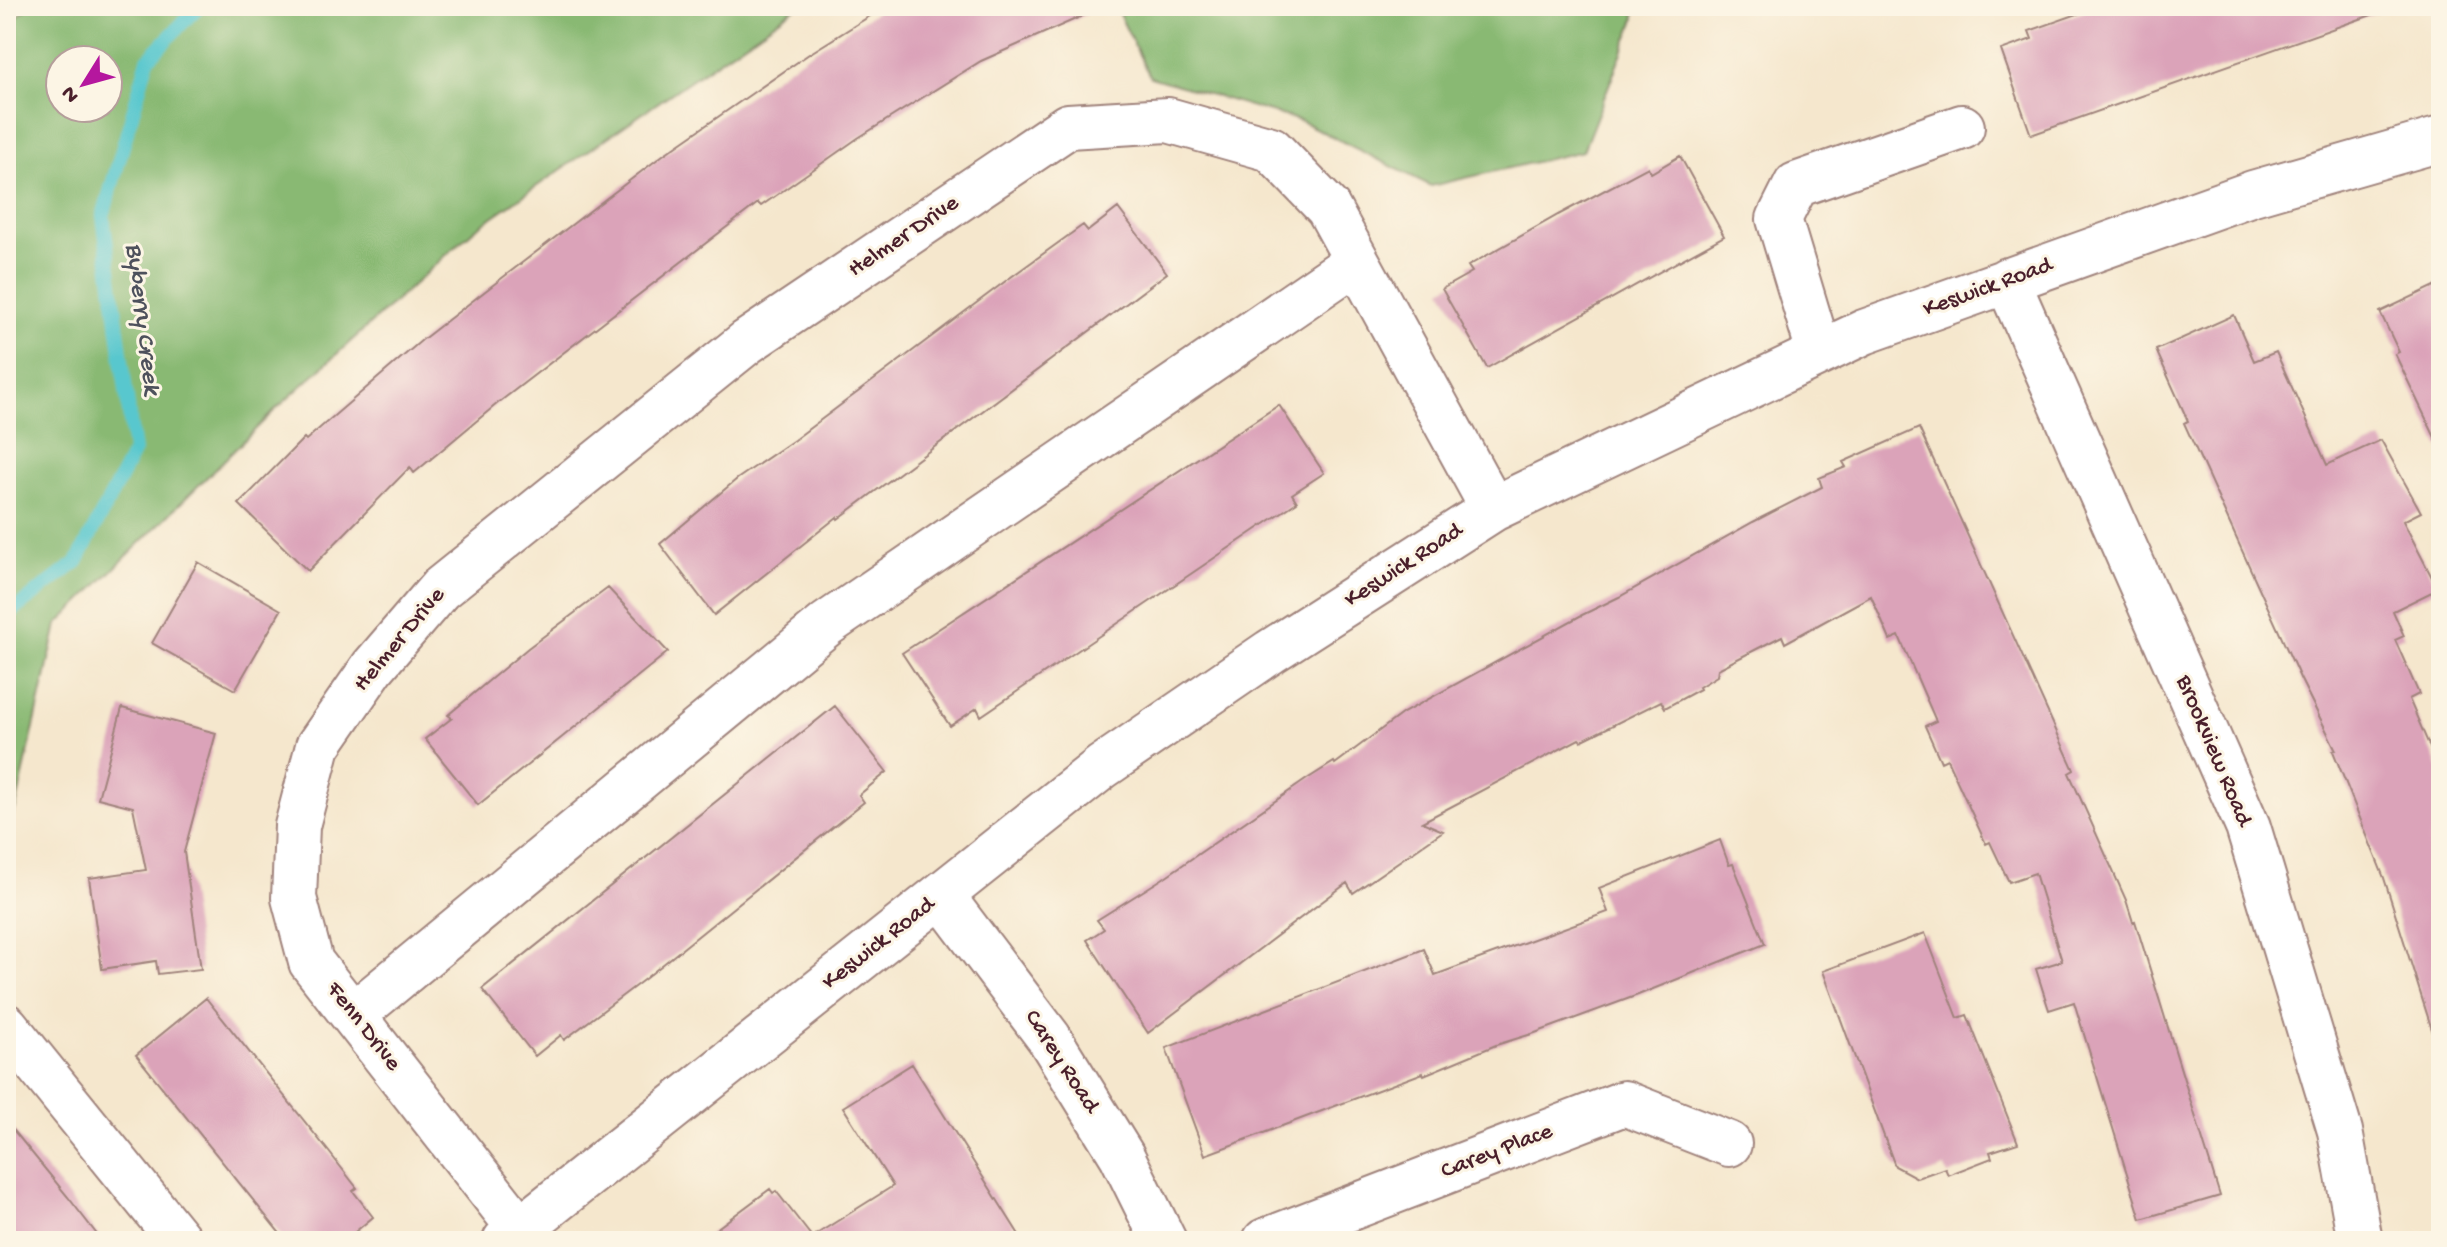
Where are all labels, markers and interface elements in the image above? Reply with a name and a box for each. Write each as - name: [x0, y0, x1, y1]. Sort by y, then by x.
- north arrow: [44, 44, 124, 124]
- text: N: [57, 80, 86, 107]
- street label: Helmer Drive: [843, 189, 965, 285]
- water label: Byberry Creek: [116, 242, 166, 399]
- street label: Keswick Road: [1920, 251, 2058, 325]
- street label: Keswick Road: [1339, 516, 1470, 615]
- street label: Helmer Drive: [348, 581, 452, 698]
- street label: Brookview Road: [2168, 670, 2259, 833]
- street label: Keswick Road: [817, 890, 943, 997]
- street label: Fenn Drive: [318, 976, 407, 1078]
- street label: Carey Road: [1017, 1005, 1106, 1121]
- street label: Carey Place: [1437, 1117, 1557, 1187]

